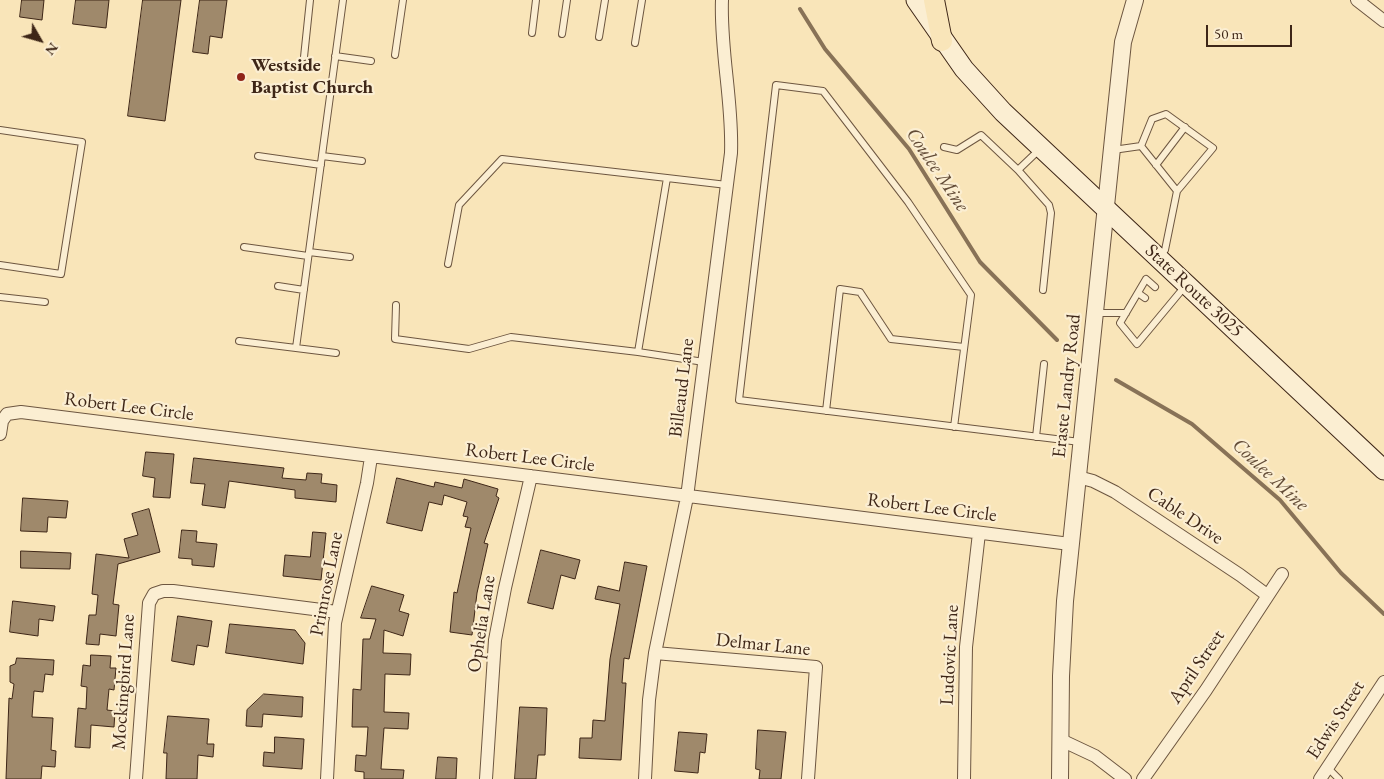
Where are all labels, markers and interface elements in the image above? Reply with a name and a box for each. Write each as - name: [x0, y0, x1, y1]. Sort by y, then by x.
- north arrow: [15, 15, 65, 65]
- scale bar: [1209, 15, 1295, 47]
- text: 50 m: [1214, 24, 1243, 43]
- text: N: [41, 39, 62, 59]
- place label: Westside Baptist Church: [251, 55, 373, 99]
- marker: Westside Baptist Church: [235, 71, 247, 83]
- water label: Coulee Mine: [900, 123, 974, 217]
- street label: State Route 3025: [1140, 240, 1248, 342]
- street label: Eraste Landry Road: [1048, 313, 1086, 459]
- street label: Billeaud Lane: [665, 337, 699, 439]
- street label: Robert Lee Circle: [63, 388, 195, 426]
- water label: Coulee Mine: [1227, 433, 1313, 517]
- street label: Robert Lee Circle: [464, 439, 596, 477]
- street label: Cable Drive: [1143, 482, 1227, 550]
- street label: Robert Lee Circle: [866, 489, 998, 527]
- street label: Primrose Lane: [306, 530, 348, 638]
- street label: Ophelia Lane: [463, 574, 501, 674]
- street label: Ludovic Lane: [936, 604, 964, 706]
- street label: Mockingbird Lane: [108, 613, 140, 751]
- street label: April Street: [1164, 626, 1230, 708]
- street label: Delmar Lane: [715, 629, 811, 661]
- street label: Edwis Street: [1302, 676, 1370, 764]

